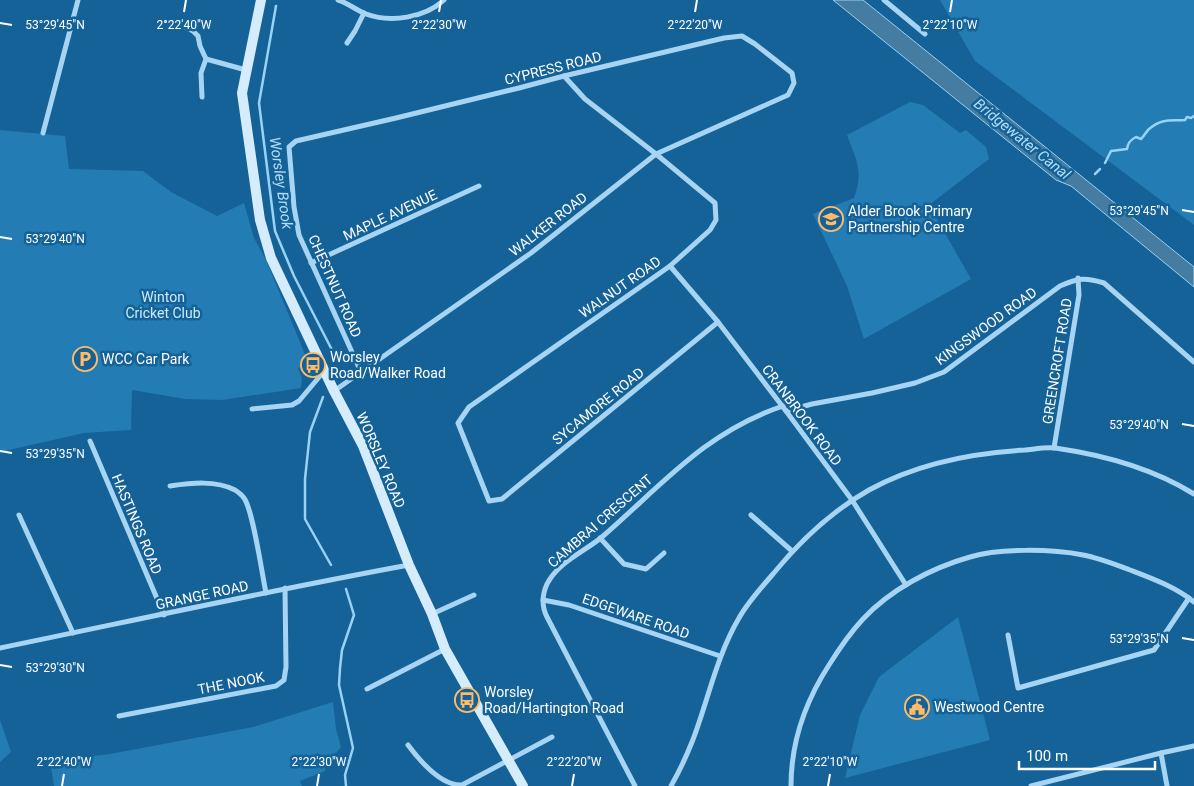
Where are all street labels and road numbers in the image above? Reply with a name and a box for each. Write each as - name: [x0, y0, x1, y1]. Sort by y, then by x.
- street label: CYPRESS ROAD: [503, 48, 603, 88]
- street label: MAPLE AVENUE: [341, 186, 440, 244]
- street label: WALKER ROAD: [506, 189, 590, 259]
- street label: CHESTNUT ROAD: [305, 232, 365, 340]
- street label: WALNUT ROAD: [576, 253, 664, 321]
- street label: KINGSWOOD ROAD: [932, 284, 1040, 368]
- street label: GREENCROFT ROAD: [1039, 297, 1075, 425]
- street label: CRANBROOK ROAD: [759, 361, 845, 469]
- street label: SYCAMORE ROAD: [549, 364, 647, 448]
- street label: WORSLEY ROAD: [354, 410, 408, 510]
- street label: HASTINGS ROAD: [109, 471, 165, 577]
- street label: CAMBRAI CRESCENT: [544, 471, 656, 571]
- street label: GRANGE ROAD: [154, 577, 250, 613]
- street label: EDGEWARE ROAD: [580, 590, 692, 642]
- street label: THE NOOK: [196, 669, 266, 697]

